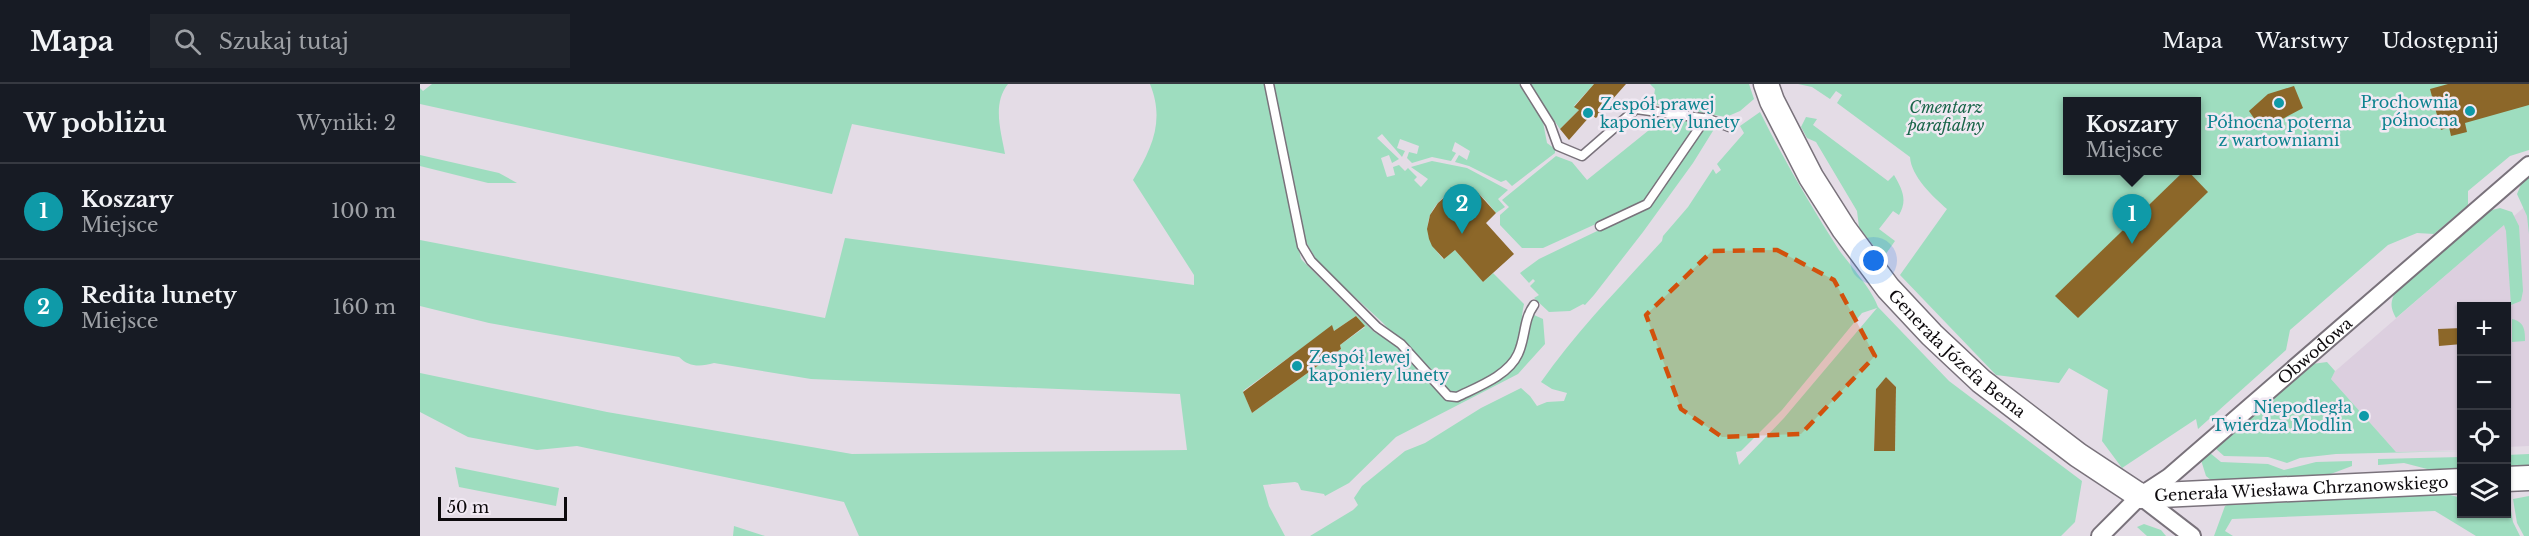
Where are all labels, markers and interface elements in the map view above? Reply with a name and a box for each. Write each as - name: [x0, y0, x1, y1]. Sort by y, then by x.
- search box: [150, 14, 570, 68]
- text: Mapa: [30, 24, 114, 59]
- icon: search: [171, 25, 204, 58]
- text: Szukaj tutaj: [219, 28, 349, 55]
- text: Mapa: [2162, 28, 2223, 54]
- text: Warstwy: [2256, 28, 2349, 54]
- text: Udostępnij: [2382, 28, 2499, 54]
- place label: Prochownia północna: [2360, 92, 2458, 130]
- place label: Zespół prawej kaponiery lunety: [1600, 94, 1741, 132]
- marker: Północna poterna z wartowniami: [2272, 96, 2286, 110]
- park label: Cmentarz parafialny: [1906, 97, 1985, 135]
- popup: [2063, 97, 2201, 175]
- marker: Prochownia północna: [2463, 104, 2477, 118]
- marker: Zespół prawej kaponiery lunety: [1581, 106, 1595, 120]
- text: W pobliżu: [24, 107, 166, 139]
- text: Wyniki: 2: [297, 111, 396, 135]
- text: Koszary: [2086, 111, 2178, 138]
- place label: Północna poterna z wartowniami: [2207, 112, 2351, 150]
- text: Miejsce: [2086, 138, 2163, 162]
- pin: 2: [1442, 184, 1482, 234]
- text: Koszary: [81, 186, 174, 213]
- pin: 1: [2112, 194, 2152, 244]
- text: 1: [39, 199, 48, 223]
- text: 100 m: [331, 199, 396, 223]
- text: Miejsce: [81, 213, 158, 237]
- your location: [1859, 246, 1888, 275]
- text: Redita lunety: [81, 282, 237, 309]
- street label: Generała Józefa Bema: [1884, 285, 2030, 422]
- text: 2: [37, 295, 50, 319]
- text: 160 m: [333, 295, 396, 319]
- map controls: [2457, 302, 2511, 518]
- button: +: [2457, 302, 2511, 356]
- text: Miejsce: [81, 309, 158, 333]
- street label: Obwodowa: [2273, 313, 2356, 389]
- place label: Zespół lewej kaponiery lunety: [1309, 347, 1450, 385]
- button: −: [2457, 356, 2511, 410]
- marker: Zespół lewej kaponiery lunety: [1290, 359, 1304, 373]
- place label: Niepodległa Twierdza Modlin: [2212, 397, 2352, 435]
- marker: Niepodległa Twierdza Modlin: [2357, 409, 2371, 423]
- button: locate: [2457, 410, 2511, 464]
- button: layers: [2457, 464, 2511, 518]
- street label: Generała Wiesława Chrzanowskiego: [2154, 472, 2449, 505]
- scale bar: [438, 494, 567, 522]
- text: 50 m: [447, 497, 489, 517]

